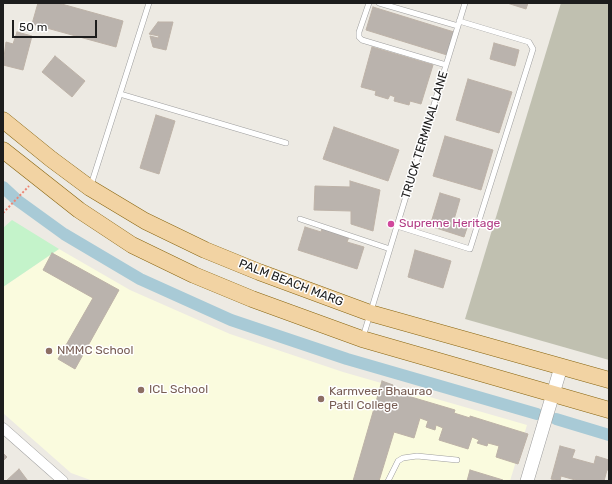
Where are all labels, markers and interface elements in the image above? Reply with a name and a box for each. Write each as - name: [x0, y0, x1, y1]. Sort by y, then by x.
- scale bar: [14, 12, 99, 38]
- text: 50 m: [19, 20, 47, 34]
- street label: TRUCK TERMINAL LANE: [399, 69, 451, 201]
- place label: Supreme Heritage: [399, 217, 500, 231]
- marker: Supreme Heritage: [386, 219, 396, 229]
- street label: PALM BEACH MARG: [237, 256, 345, 310]
- place label: NMMC School: [57, 344, 133, 358]
- marker: NMMC School: [44, 346, 54, 356]
- place label: ICL School: [149, 383, 208, 397]
- marker: ICL School: [136, 385, 146, 395]
- place label: Karmveer Bhaurao Patil College: [329, 385, 432, 413]
- marker: Karmveer Bhaurao Patil College: [316, 394, 326, 404]

